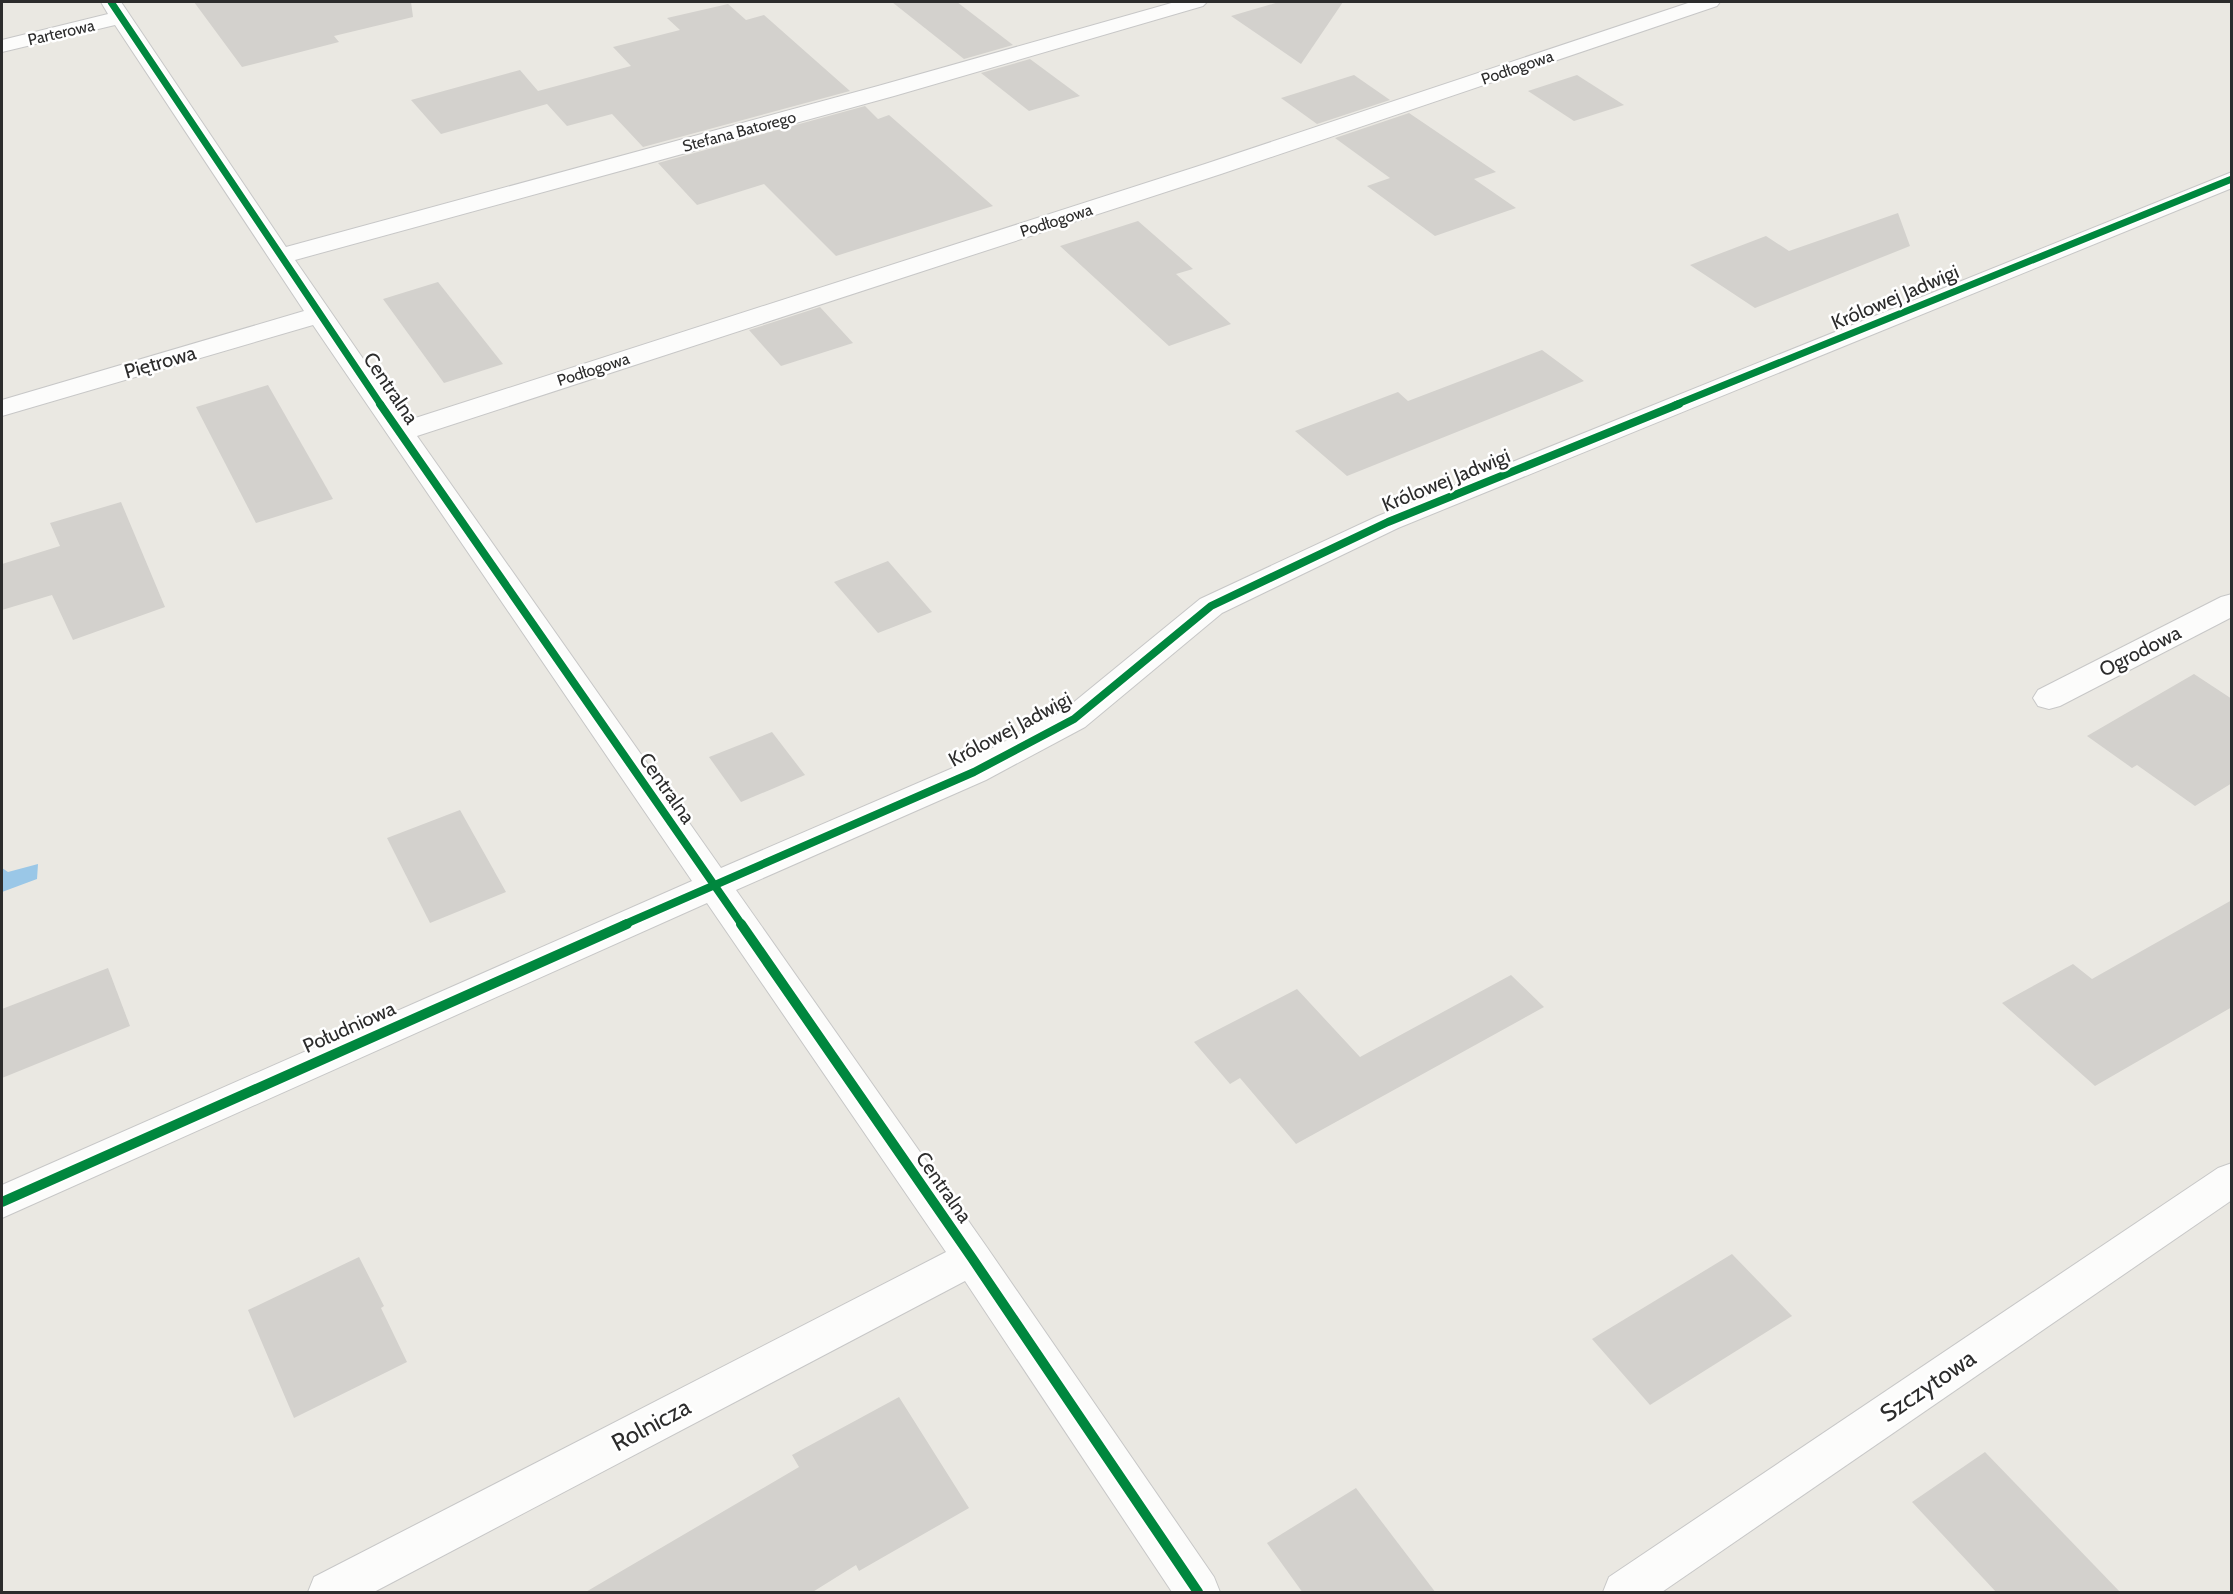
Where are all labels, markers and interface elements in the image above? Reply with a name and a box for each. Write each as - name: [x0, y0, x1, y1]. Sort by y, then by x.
- street label: Parterowa: [26, 16, 97, 49]
- street label: Podłogowa: [1479, 46, 1556, 89]
- street label: Stefana Batorego: [680, 107, 798, 156]
- street label: Podłogowa: [1018, 200, 1095, 241]
- street label: Królowej Jadwigi: [1828, 259, 1962, 335]
- street label: Piętrowa: [121, 340, 199, 384]
- street label: Centralna: [358, 348, 424, 429]
- street label: Podłogowa: [555, 349, 632, 390]
- street label: Królowej Jadwigi: [1378, 443, 1514, 517]
- street label: Ogrodowa: [2095, 620, 2185, 682]
- street label: Królowej Jadwigi: [944, 686, 1076, 772]
- street label: Centralna: [634, 748, 700, 829]
- street label: Południowa: [299, 996, 399, 1058]
- street label: Centralna: [911, 1147, 977, 1228]
- street label: Szczytowa: [1874, 1343, 1981, 1428]
- street label: Rolnicza: [606, 1392, 696, 1457]

